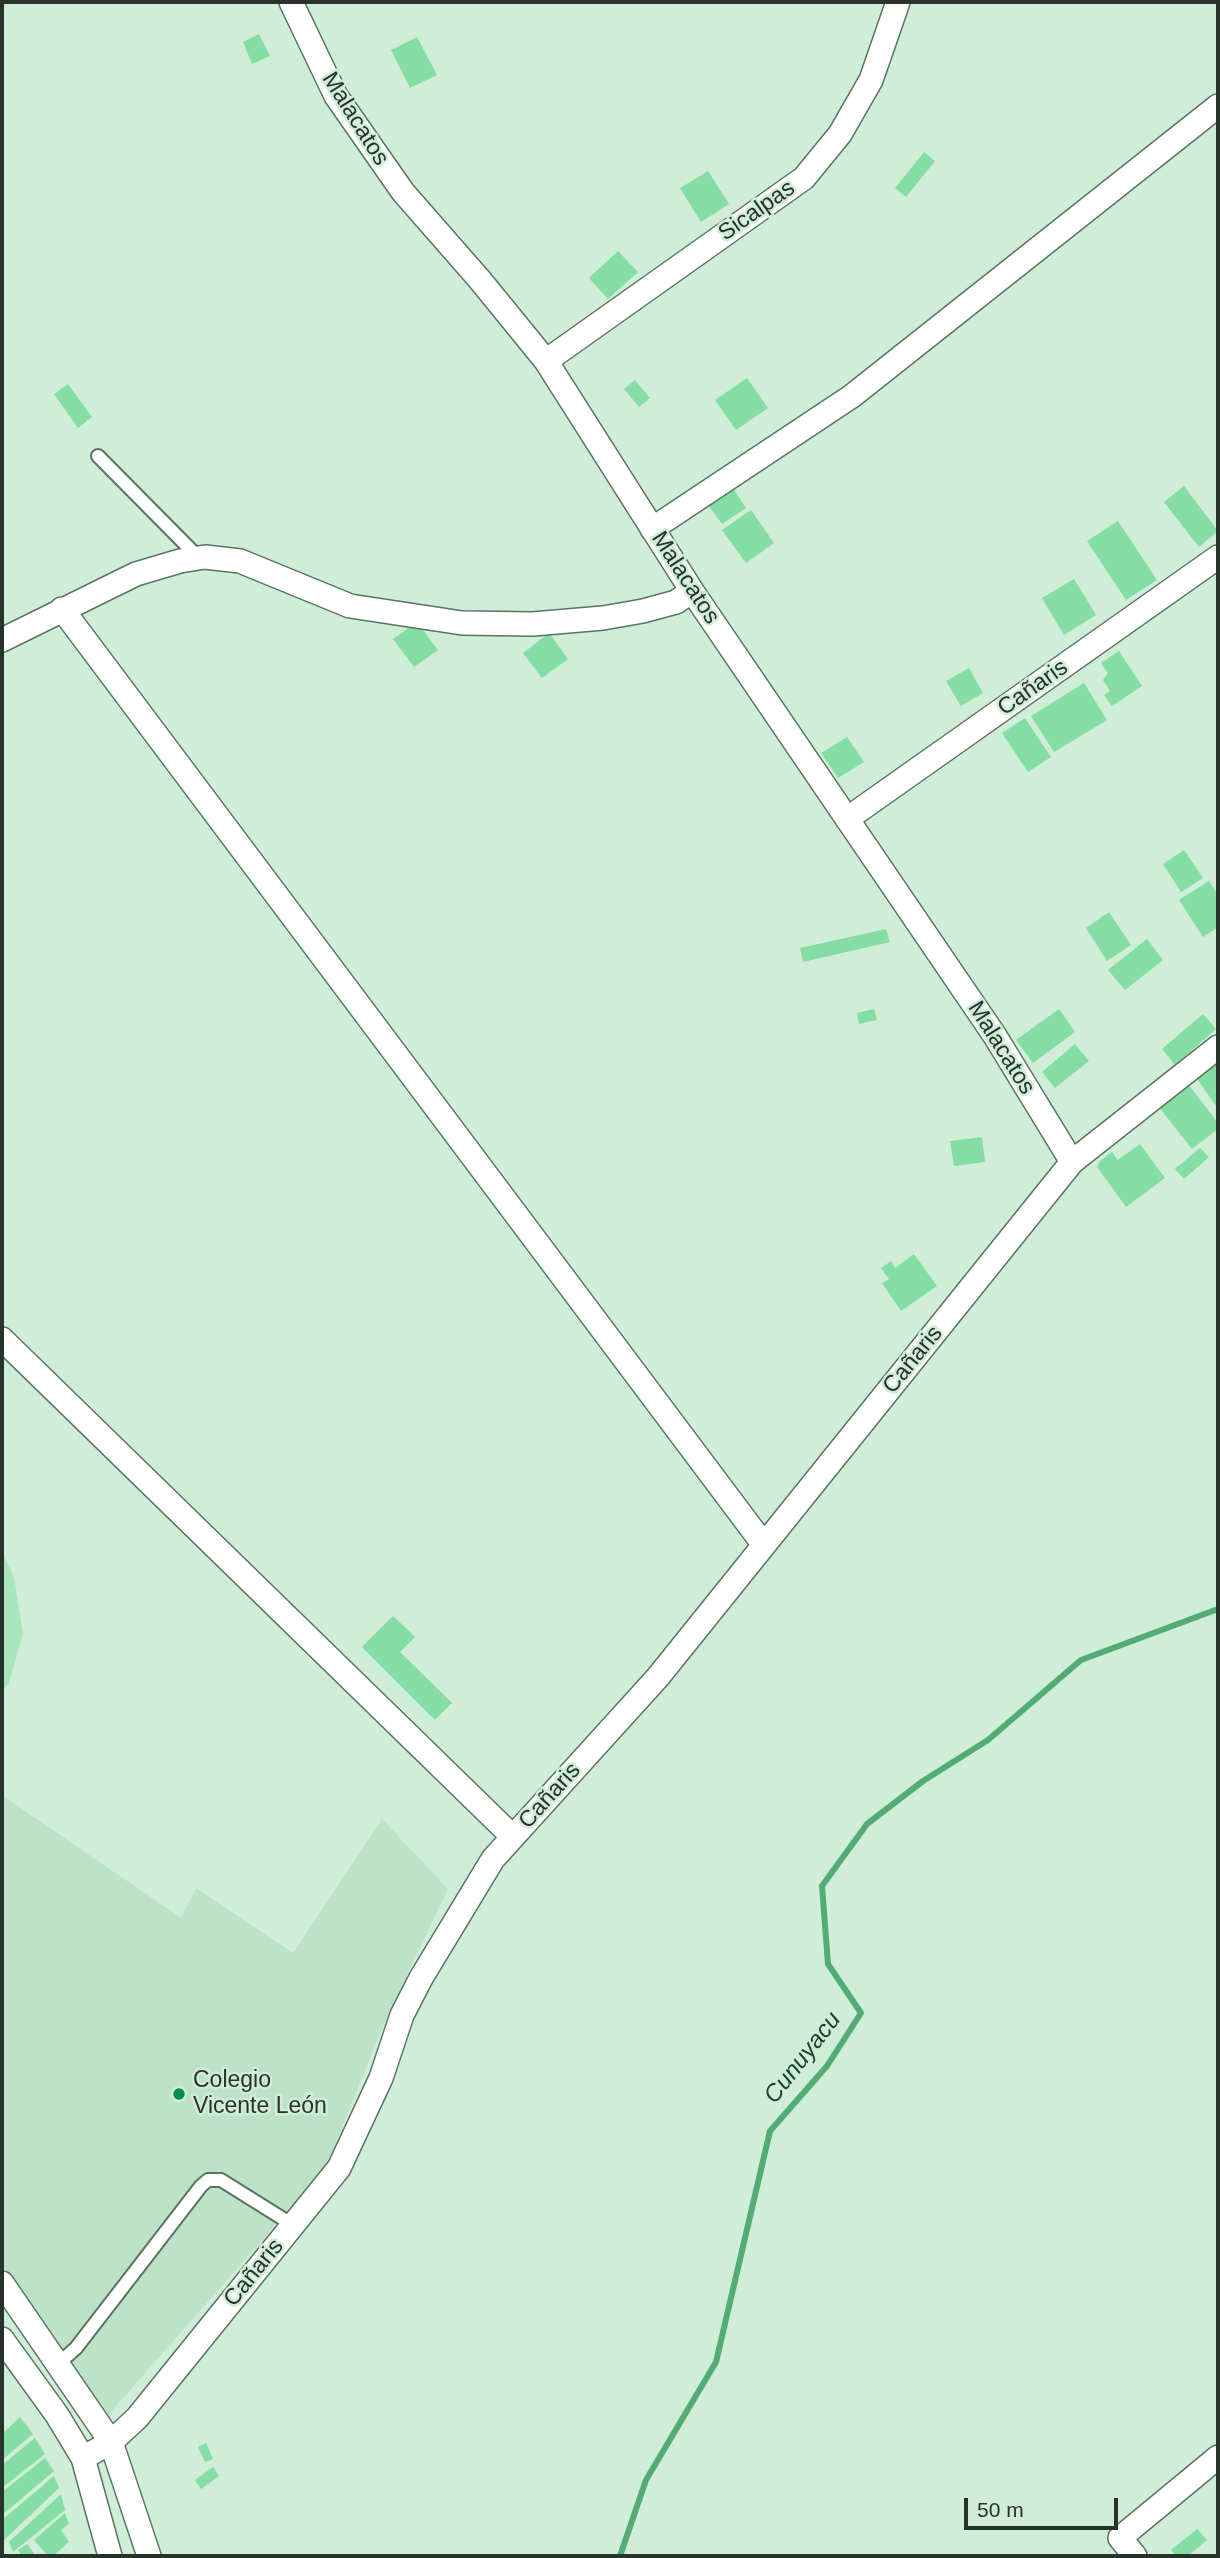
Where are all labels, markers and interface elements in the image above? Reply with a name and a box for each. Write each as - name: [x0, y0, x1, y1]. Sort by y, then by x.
- street label: Malacatos: [316, 67, 394, 171]
- street label: Sicalpas: [713, 175, 801, 247]
- street label: Malacatos: [645, 527, 725, 629]
- street label: Cañaris: [993, 654, 1073, 722]
- street label: Malacatos: [962, 996, 1040, 1100]
- street label: Cañaris: [877, 1321, 949, 1399]
- street label: Cañaris: [513, 1757, 587, 1835]
- water label: Cunuyacu: [758, 2007, 848, 2109]
- place label: Colegio Vicente León: [193, 2067, 327, 2121]
- marker: Colegio Vicente León: [171, 2086, 187, 2102]
- street label: Cañaris: [218, 2234, 290, 2312]
- scale bar: [968, 2484, 1122, 2528]
- text: 50 m: [977, 2498, 1024, 2521]

